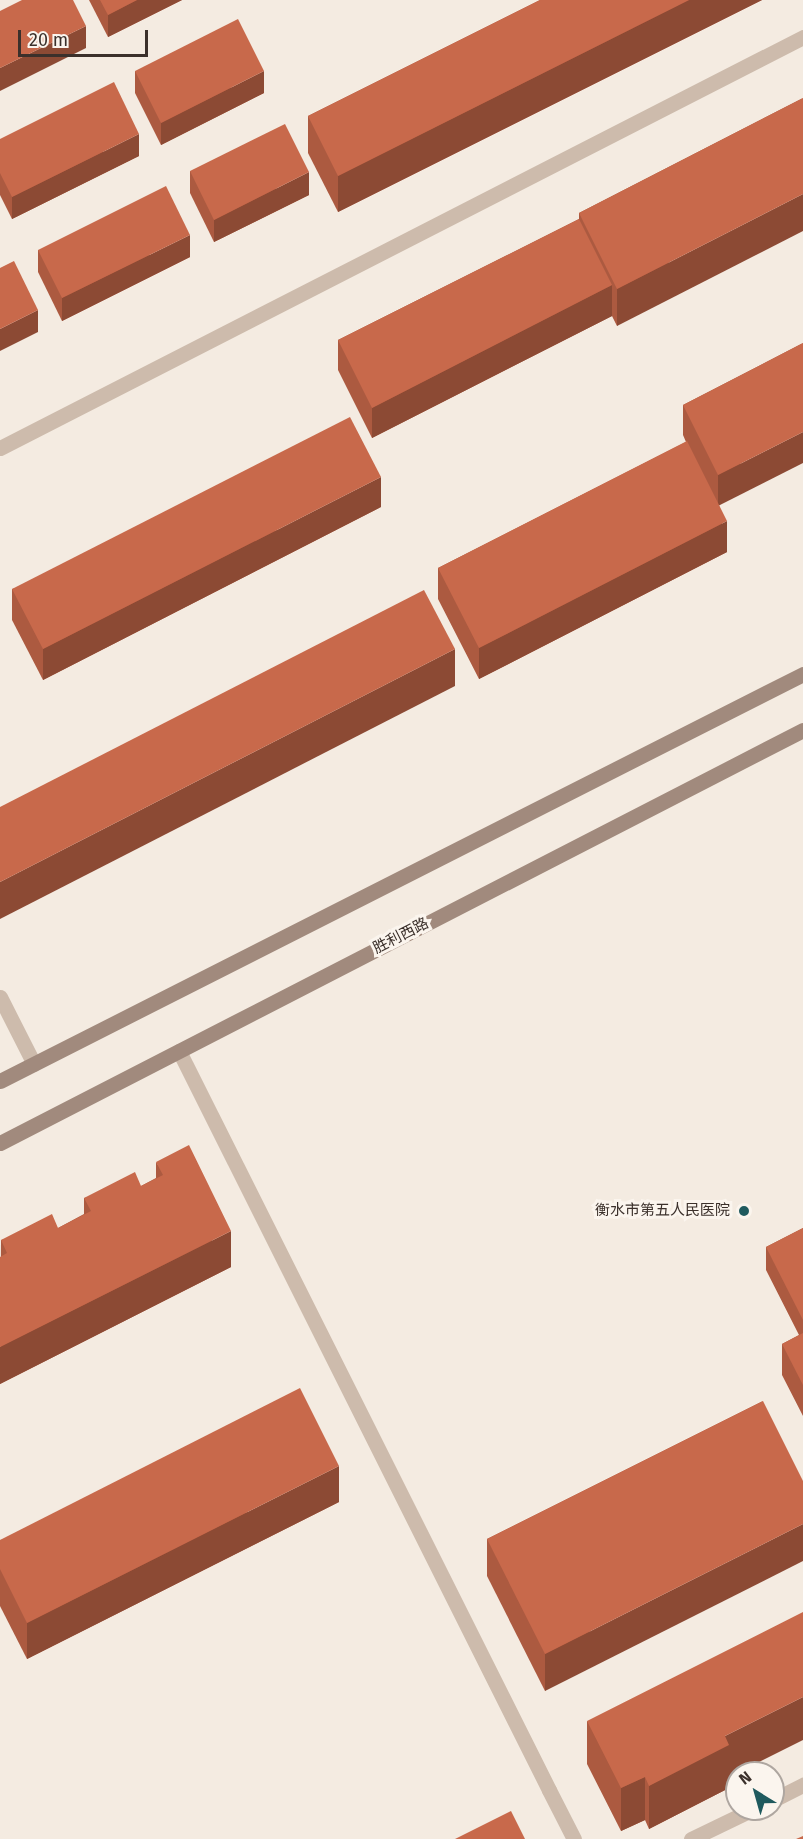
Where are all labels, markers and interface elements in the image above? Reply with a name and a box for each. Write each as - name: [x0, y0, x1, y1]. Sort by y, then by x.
- scale bar: [21, 18, 152, 56]
- text: 20 m: [29, 29, 68, 51]
- street label: 胜利西路: [370, 914, 432, 958]
- place label: 衡水市第五人民医院: [595, 1202, 730, 1220]
- marker: 衡水市第五人民医院: [735, 1202, 753, 1220]
- north arrow: [725, 1761, 785, 1821]
- text: N: [735, 1767, 755, 1789]

